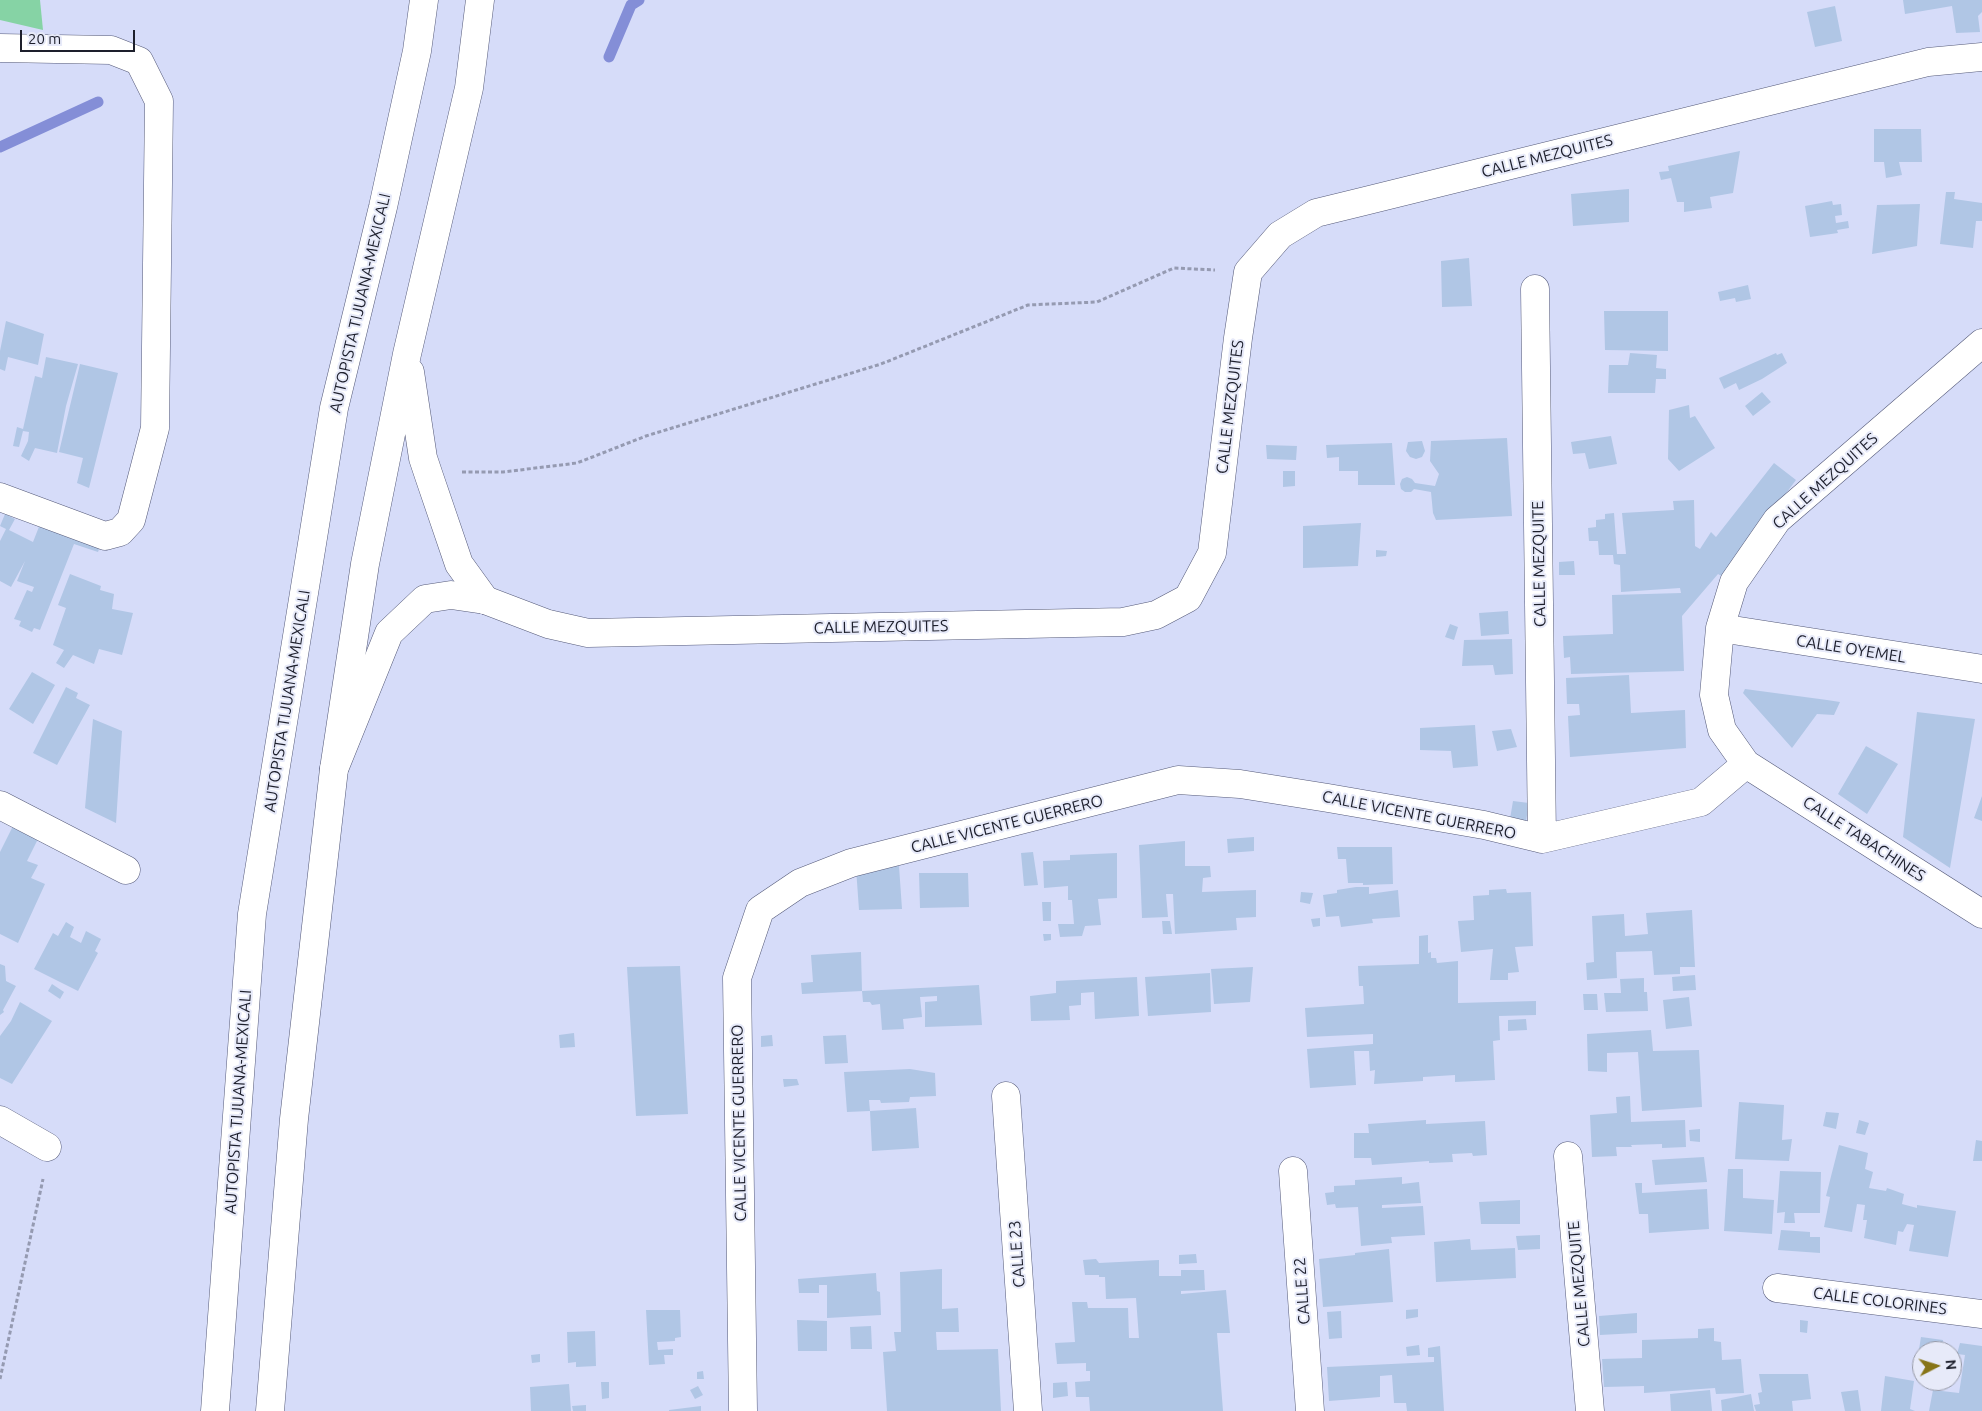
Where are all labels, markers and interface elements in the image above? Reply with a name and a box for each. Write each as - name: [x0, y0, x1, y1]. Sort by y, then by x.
- scale bar: [22, 20, 138, 52]
- text: 20 m: [28, 30, 61, 47]
- street label: CALLE MEZQUITES: [1479, 130, 1615, 182]
- street label: AUTOPISTA TIJUANA-MEXICALI: [325, 191, 395, 415]
- street label: CALLE MEZQUITES: [1212, 339, 1248, 475]
- street label: CALLE MEZQUITES: [1769, 429, 1881, 533]
- street label: CALLE MEZQUITE: [1528, 501, 1550, 627]
- street label: AUTOPISTA TIJUANA-MEXICALI: [260, 589, 314, 813]
- street label: CALLE MEZQUITES: [813, 616, 949, 638]
- street label: CALLE OYEMEL: [1795, 631, 1907, 667]
- street label: CALLE VICENTE GUERRERO: [1320, 787, 1518, 843]
- street label: CALLE VICENTE GUERRERO: [909, 791, 1105, 857]
- street label: CALLE TABACHINES: [1799, 792, 1929, 886]
- street label: AUTOPISTA TIJUANA-MEXICALI: [221, 989, 255, 1215]
- street label: CALLE VICENTE GUERRERO: [728, 1024, 750, 1222]
- street label: CALLE 23: [1005, 1220, 1029, 1288]
- street label: CALLE MEZQUITE: [1564, 1220, 1594, 1348]
- street label: CALLE 22: [1290, 1257, 1314, 1325]
- street label: CALLE COLORINES: [1812, 1283, 1948, 1319]
- north arrow: [1912, 1341, 1962, 1391]
- text: N: [1943, 1359, 1959, 1371]

